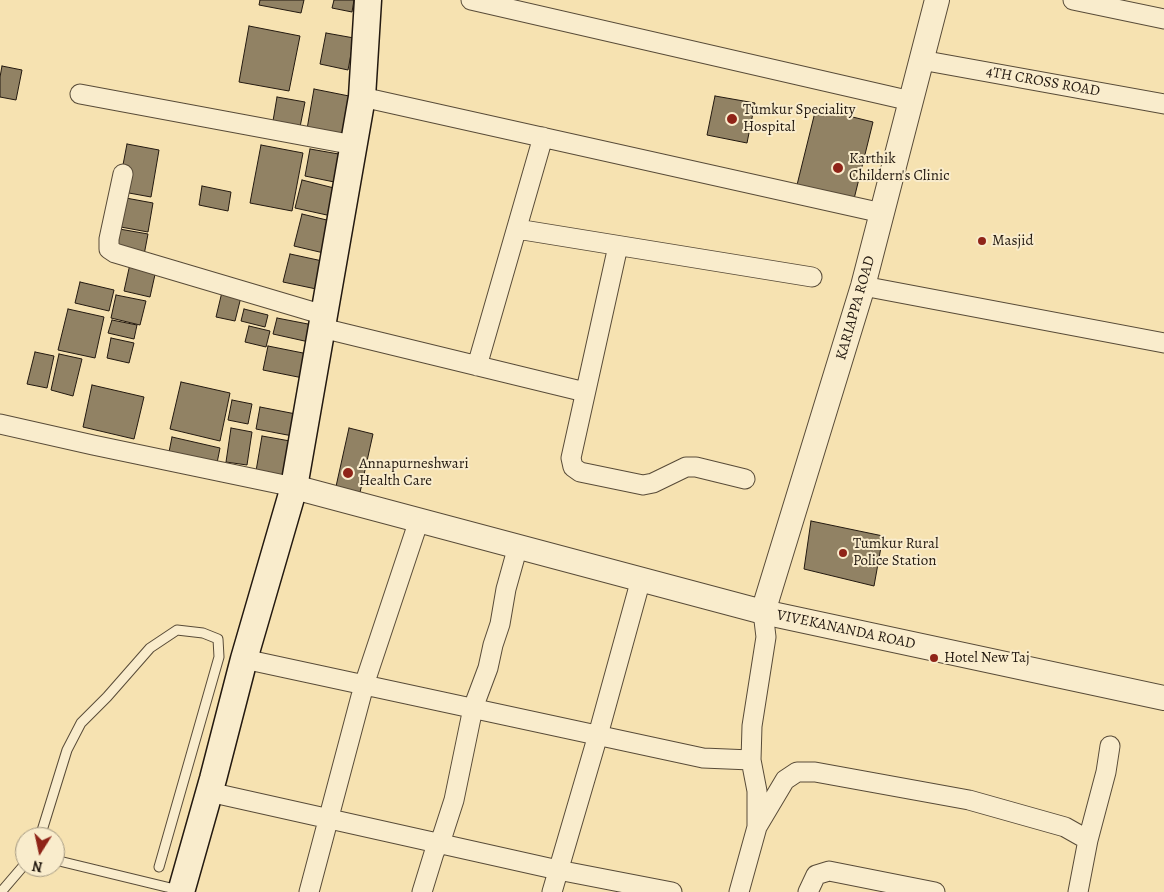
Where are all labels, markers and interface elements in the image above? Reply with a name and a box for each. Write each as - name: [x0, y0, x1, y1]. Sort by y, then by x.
- street label: 4TH CROSS ROAD: [985, 63, 1101, 101]
- place label: Tumkur Speciality Hospital: [743, 101, 855, 136]
- marker: Tumkur Speciality Hospital: [725, 112, 739, 126]
- place label: Karthik Childern's Clinic: [849, 150, 950, 185]
- marker: Karthik Childern's Clinic: [831, 161, 845, 175]
- place label: Masjid: [992, 232, 1034, 250]
- marker: Masjid: [976, 235, 988, 247]
- street label: KARIAPPA ROAD: [833, 254, 879, 362]
- place label: Annapurneshwari Health Care: [359, 455, 469, 490]
- marker: Annapurneshwari Health Care: [341, 466, 355, 480]
- place label: Tumkur Rural Police Station: [853, 535, 939, 570]
- marker: Tumkur Rural Police Station: [837, 547, 849, 559]
- street label: VIVEKANANDA ROAD: [775, 606, 917, 654]
- place label: Hotel New Taj: [944, 649, 1030, 667]
- marker: Hotel New Taj: [928, 652, 940, 664]
- north arrow: [15, 827, 65, 877]
- text: N: [31, 856, 44, 877]

